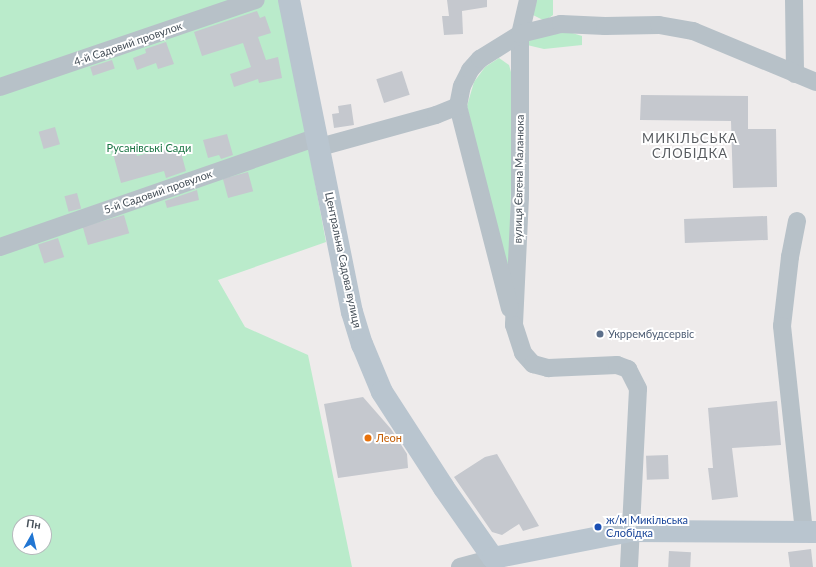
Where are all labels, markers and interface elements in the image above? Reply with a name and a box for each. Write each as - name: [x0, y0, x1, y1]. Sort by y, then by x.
- street label: 4-й Садовий провулок: [72, 19, 184, 69]
- street label: вулиця Євгена Маланюка: [511, 114, 527, 244]
- district label: МИКІЛЬСЬКА СЛОБІДКА: [642, 131, 738, 162]
- park label: Русанівські Сади: [107, 141, 191, 155]
- street label: 5-й Садовий провулок: [102, 167, 214, 217]
- street label: Центральна Садова вулиця: [322, 191, 364, 329]
- place label: Укррембудсервіс: [608, 327, 694, 341]
- marker: Укррембудсервіс: [595, 329, 605, 339]
- place label: Леон: [376, 431, 402, 445]
- marker: Леон: [363, 433, 373, 443]
- place label: ж/м Микільська Слобідка: [606, 514, 688, 540]
- north arrow: [12, 515, 52, 555]
- text: Пн: [26, 516, 42, 531]
- marker: ж/м Микільська Слобідка: [593, 522, 603, 532]

